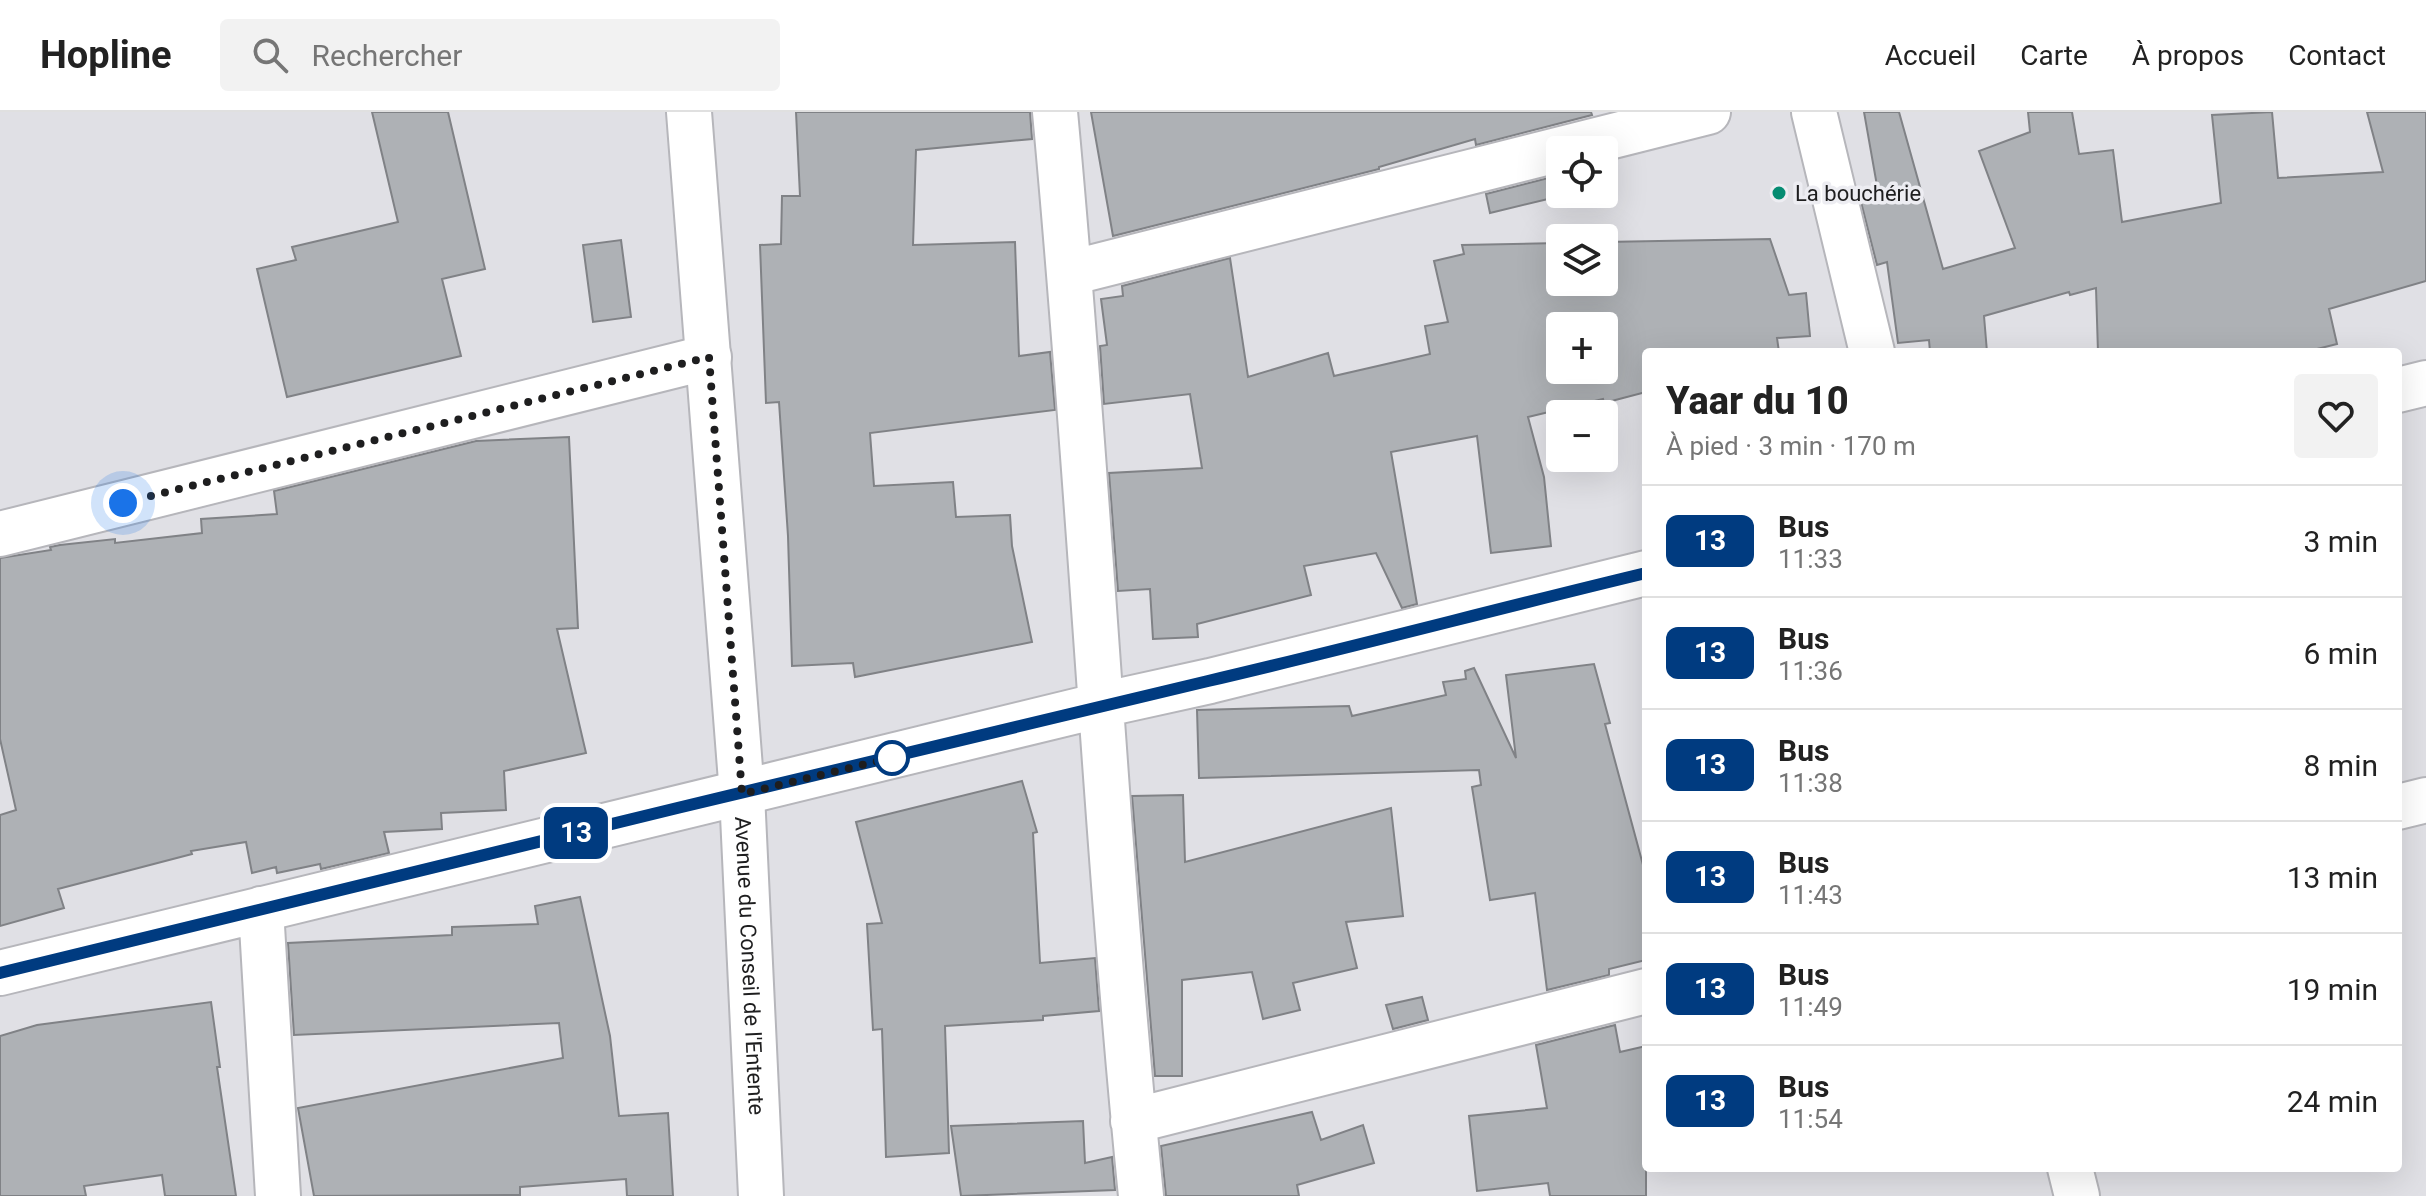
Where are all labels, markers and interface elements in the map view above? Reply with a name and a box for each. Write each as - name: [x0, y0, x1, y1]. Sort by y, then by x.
- search box: [220, 19, 780, 91]
- text: Hopline: [40, 33, 172, 77]
- icon: search: [248, 33, 292, 77]
- text: Rechercher: [312, 38, 462, 73]
- text: Accueil: [1885, 39, 1976, 72]
- text: Carte: [2020, 39, 2088, 72]
- text: À propos: [2132, 39, 2244, 72]
- text: Contact: [2288, 39, 2386, 72]
- map controls: [1546, 136, 1618, 472]
- button: locate: [1546, 136, 1618, 208]
- place label: La bouchérie: [1795, 181, 1921, 206]
- marker: La bouchérie: [1770, 184, 1788, 202]
- button: layers: [1546, 224, 1618, 296]
- button: +: [1546, 312, 1618, 384]
- button: heart: [2294, 374, 2378, 458]
- text: Yaar du 10: [1666, 379, 1849, 423]
- button: −: [1546, 400, 1618, 472]
- text: À pied · 3 min · 170 m: [1666, 431, 1916, 461]
- your location: [103, 483, 143, 523]
- text: Bus: [1778, 509, 1829, 544]
- text: 13: [1694, 524, 1726, 557]
- text: 3 min: [2304, 524, 2378, 559]
- text: 11:33: [1778, 544, 1843, 574]
- text: Bus: [1778, 621, 1829, 656]
- text: 13: [1694, 636, 1726, 669]
- text: 6 min: [2304, 636, 2378, 671]
- text: 11:36: [1778, 656, 1843, 686]
- text: Bus: [1778, 733, 1829, 768]
- unlabelled marker: [875, 741, 909, 775]
- text: 13: [1694, 748, 1726, 781]
- text: 8 min: [2304, 748, 2378, 783]
- text: 11:38: [1778, 768, 1843, 798]
- line badge: 13: [540, 807, 612, 859]
- text: 13: [560, 816, 592, 849]
- street label: Avenue du Conseil de l'Entente: [731, 816, 770, 1116]
- text: Bus: [1778, 845, 1829, 880]
- text: 13: [1694, 860, 1726, 893]
- text: 13 min: [2287, 860, 2378, 895]
- text: 11:43: [1778, 880, 1843, 910]
- text: Bus: [1778, 957, 1829, 992]
- text: 13: [1694, 972, 1726, 1005]
- text: 19 min: [2287, 972, 2378, 1007]
- text: 11:49: [1778, 992, 1843, 1022]
- text: Bus: [1778, 1069, 1829, 1104]
- text: 13: [1694, 1084, 1726, 1117]
- text: 24 min: [2287, 1084, 2378, 1119]
- text: 11:54: [1778, 1104, 1843, 1134]

